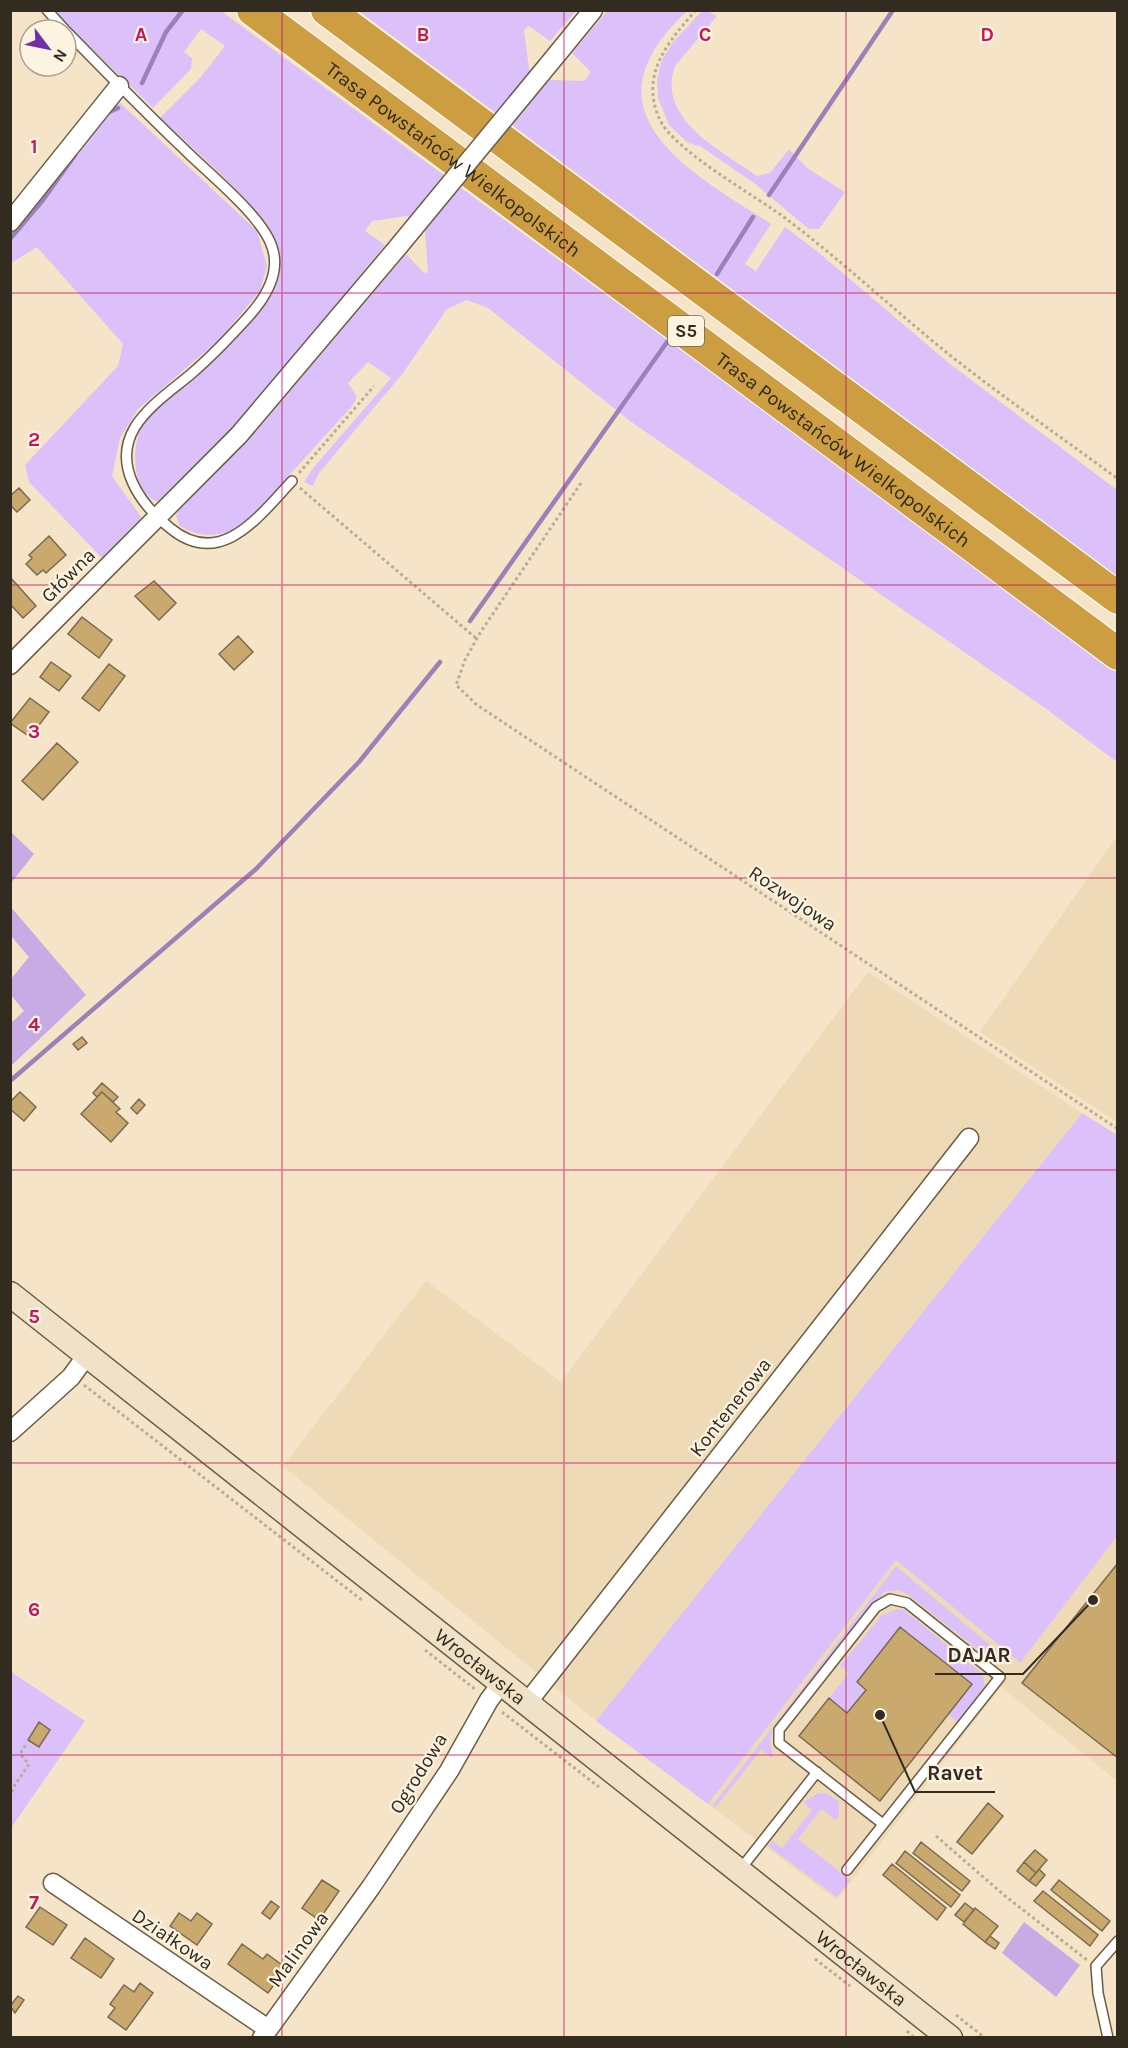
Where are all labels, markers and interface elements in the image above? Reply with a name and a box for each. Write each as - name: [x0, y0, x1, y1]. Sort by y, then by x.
- north arrow: [18, 18, 78, 78]
- text: A: [135, 23, 148, 46]
- text: B: [417, 23, 429, 46]
- text: C: [699, 23, 711, 46]
- text: D: [980, 23, 994, 46]
- text: N: [49, 46, 71, 66]
- street label: Trasa Powstańców Wielkopolskich: [321, 57, 585, 262]
- text: 1: [30, 135, 38, 158]
- road number: S5: [668, 316, 704, 346]
- street label: Trasa Powstańców Wielkopolskich: [711, 348, 975, 552]
- text: 2: [28, 428, 40, 451]
- street label: Główna: [37, 544, 100, 607]
- text: 3: [28, 720, 40, 743]
- street label: Rozwojowa: [745, 861, 841, 936]
- text: 4: [28, 1013, 40, 1036]
- text: 5: [28, 1305, 40, 1328]
- street label: Kontenerowa: [685, 1353, 776, 1461]
- text: 6: [28, 1598, 40, 1621]
- street label: Wrocławska: [430, 1624, 530, 1710]
- callout: DAJAR: [935, 1635, 1023, 1674]
- text: DAJAR: [947, 1643, 1011, 1667]
- street label: Ogrodowa: [385, 1729, 452, 1818]
- callout: Ravet: [915, 1753, 995, 1792]
- text: Ravet: [927, 1761, 983, 1785]
- text: 7: [29, 1891, 39, 1914]
- street label: Działkowa: [128, 1904, 218, 1975]
- street label: Malinowa: [263, 1907, 334, 1992]
- street label: Wrocławska: [811, 1925, 911, 2011]

